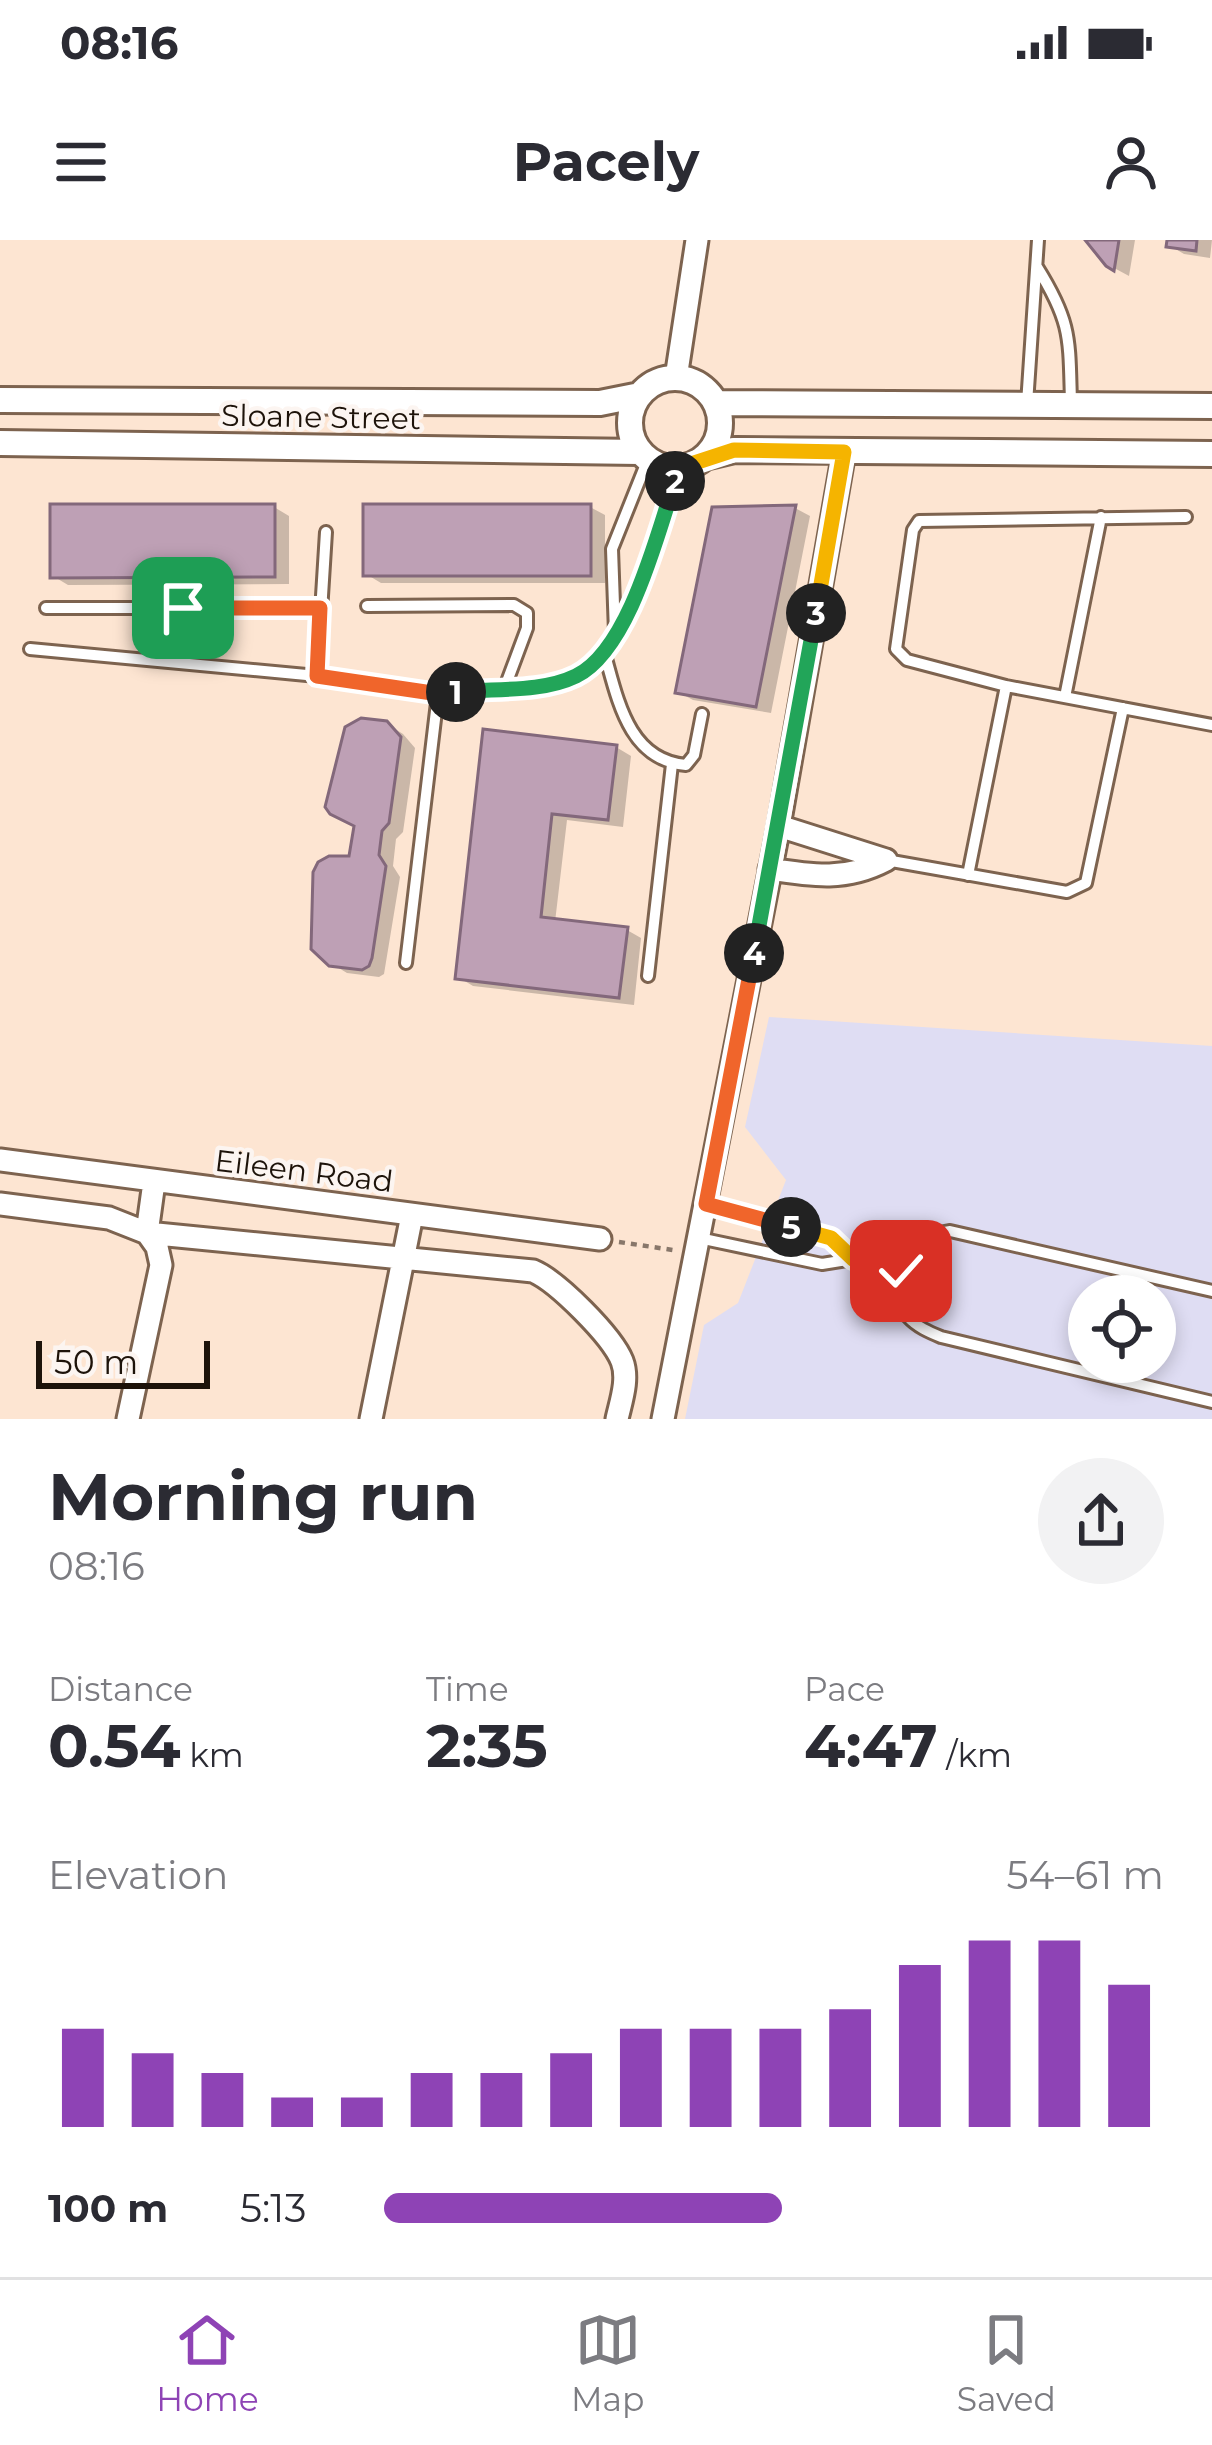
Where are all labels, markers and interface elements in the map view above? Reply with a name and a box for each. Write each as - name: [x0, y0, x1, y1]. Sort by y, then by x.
- text: 08:16: [60, 15, 178, 70]
- icon: menu: [48, 129, 114, 195]
- text: Pacely: [513, 129, 699, 195]
- icon: person: [1098, 129, 1164, 195]
- street label: Sloane Street: [221, 397, 421, 437]
- pin: 2: [645, 451, 705, 511]
- text: 2: [665, 461, 685, 501]
- pin: [132, 557, 234, 659]
- icon: arrive: [150, 575, 216, 641]
- pin: 3: [786, 583, 846, 643]
- text: 3: [806, 593, 826, 633]
- pin: 1: [426, 662, 486, 722]
- text: 1: [450, 672, 462, 712]
- pin: 4: [724, 923, 784, 983]
- text: 4: [743, 933, 765, 973]
- street label: Eileen Road: [213, 1142, 395, 1200]
- pin: 5: [761, 1197, 821, 1257]
- text: 5: [781, 1207, 801, 1247]
- pin: [850, 1220, 952, 1322]
- icon: check: [868, 1238, 934, 1304]
- map controls: [1068, 1275, 1176, 1383]
- button: locate: [1068, 1275, 1176, 1383]
- scale bar: [36, 1335, 210, 1388]
- text: 50 m: [54, 1342, 138, 1382]
- text: Morning run: [48, 1456, 478, 1537]
- button: share: [1038, 1458, 1164, 1584]
- text: 08:16: [48, 1542, 145, 1590]
- text: Distance: [48, 1669, 193, 1709]
- text: Time: [426, 1669, 509, 1709]
- text: Pace: [804, 1669, 885, 1709]
- text: 0.54: [48, 1709, 181, 1782]
- text: 2:35: [426, 1709, 548, 1782]
- text: 4:47: [804, 1709, 938, 1782]
- text: km: [181, 1735, 244, 1775]
- text: /km: [938, 1735, 1012, 1775]
- text: Elevation: [48, 1851, 228, 1899]
- text: 54–61 m: [1007, 1851, 1164, 1899]
- text: 100 m: [48, 2184, 168, 2232]
- text: 5:13: [240, 2184, 306, 2232]
- tab: Home: [156, 2307, 259, 2419]
- tab: Map: [571, 2307, 644, 2419]
- tab: Saved: [957, 2307, 1056, 2419]

